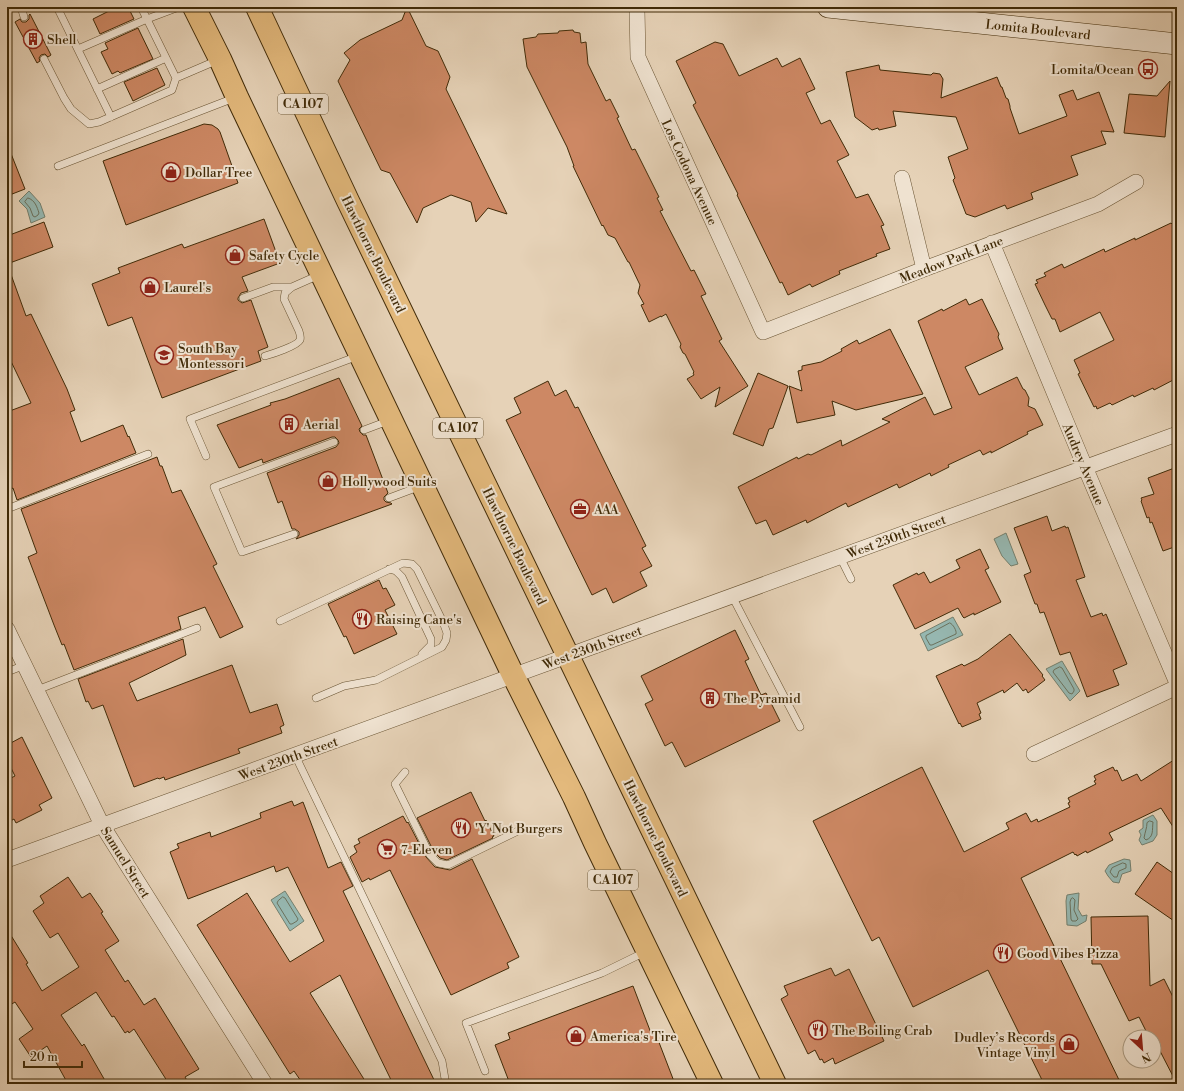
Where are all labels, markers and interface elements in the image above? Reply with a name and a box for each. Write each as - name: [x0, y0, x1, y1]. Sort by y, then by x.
- street label: Lomita Boulevard: [985, 17, 1092, 44]
- building icon: Shell: [22, 28, 44, 50]
- place label: Shell: [47, 32, 77, 48]
- bus stop icon: Lomita/Ocean: [1137, 58, 1159, 80]
- place label: Lomita/Ocean: [1051, 62, 1134, 78]
- road number: CA 107: [278, 94, 328, 114]
- street label: Los Codona Avenue: [658, 117, 721, 228]
- shop icon: Dollar Tree: [160, 161, 182, 183]
- place label: Dollar Tree: [185, 165, 253, 181]
- street label: Hawthorne Boulevard: [338, 193, 409, 316]
- street label: Meadow Park Lane: [897, 233, 1006, 287]
- shop icon: Safety Cycle: [224, 244, 246, 266]
- place label: Safety Cycle: [249, 248, 320, 264]
- shop icon: Laurel's: [139, 276, 161, 298]
- place label: Laurel's: [164, 280, 211, 296]
- place label: South Bay Montessori: [178, 341, 244, 372]
- school or university icon: South Bay Montessori: [153, 344, 175, 366]
- building icon: Aerial: [278, 413, 300, 435]
- place label: Aerial: [302, 417, 339, 433]
- road number: CA 107: [433, 418, 483, 438]
- street label: Audrey Avenue: [1058, 420, 1108, 508]
- shop icon: Hollywood Suits: [317, 470, 339, 492]
- place label: Hollywood Suits: [342, 474, 437, 490]
- street label: Hawthorne Boulevard: [479, 485, 550, 608]
- office icon: AAA: [569, 498, 591, 520]
- place label: AAA: [593, 502, 620, 518]
- street label: West 230th Street: [844, 511, 948, 563]
- restaurant icon: Raising Cane's: [351, 608, 373, 630]
- place label: Raising Cane's: [376, 612, 462, 628]
- street label: West 230th Street: [540, 622, 644, 674]
- building icon: The Pyramid: [699, 687, 721, 709]
- place label: The Pyramid: [724, 691, 801, 707]
- street label: West 230th Street: [236, 733, 340, 785]
- street label: Hawthorne Boulevard: [620, 777, 691, 900]
- restaurant icon: 'Y' Not Burgers: [450, 817, 472, 839]
- place label: 'Y' Not Burgers: [475, 821, 563, 837]
- street label: Samuel Street: [97, 824, 154, 902]
- supermarket icon: 7-Eleven: [376, 838, 398, 860]
- place label: 7-Eleven: [401, 842, 452, 858]
- road number: CA 107: [588, 870, 638, 890]
- restaurant icon: Good Vibes Pizza: [992, 942, 1014, 964]
- place label: Good Vibes Pizza: [1017, 946, 1119, 962]
- restaurant icon: The Boiling Crab: [807, 1019, 829, 1041]
- place label: The Boiling Crab: [832, 1023, 932, 1039]
- shop icon: America's Tire: [565, 1025, 587, 1047]
- place label: America's Tire: [589, 1029, 677, 1045]
- north arrow: [1122, 1029, 1162, 1069]
- place label: Dudley’s Records Vintage Vinyl: [954, 1030, 1055, 1061]
- shop icon: Dudley’s Records Vintage Vinyl: [1058, 1033, 1080, 1055]
- scale bar: [24, 1043, 82, 1069]
- text: N: [1139, 1049, 1153, 1065]
- text: 20 m: [30, 1050, 58, 1065]

